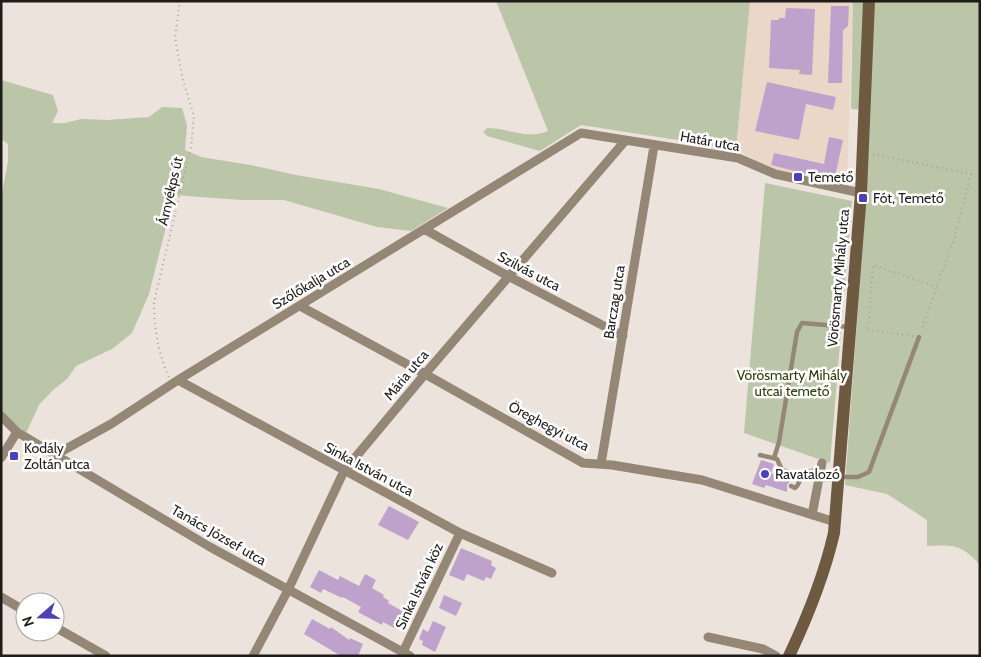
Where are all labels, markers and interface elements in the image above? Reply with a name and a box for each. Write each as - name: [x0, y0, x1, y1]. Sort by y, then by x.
- street label: Határ utca: [679, 127, 742, 155]
- street label: Árnyékps út: [153, 155, 187, 227]
- place label: Temető: [808, 168, 854, 186]
- marker: Temető: [792, 171, 804, 183]
- place label: Fót, Temető: [873, 189, 944, 207]
- marker: Fót, Temető: [857, 192, 869, 204]
- street label: Vörösmarty Mihály utca: [823, 208, 853, 348]
- street label: Szilvás utca: [495, 247, 564, 295]
- street label: Szőlőkalja utca: [269, 253, 353, 313]
- street label: Barczag utca: [599, 264, 629, 340]
- street label: Mária utca: [380, 346, 432, 404]
- park label: Vörösmarty Mihály utcai temető: [737, 366, 847, 400]
- street label: Öreghegyi utca: [505, 397, 593, 455]
- street label: Sinka István utca: [321, 438, 417, 500]
- place label: Kodály Zoltán utca: [24, 439, 90, 473]
- marker: Kodály Zoltán utca: [8, 450, 20, 462]
- place label: Ravatalozó: [775, 465, 840, 483]
- marker: Ravatalozó: [759, 468, 771, 480]
- street label: Tanács József utca: [168, 501, 270, 570]
- street label: Sinka István köz: [391, 539, 447, 632]
- north arrow: [15, 592, 65, 642]
- text: N: [18, 614, 38, 629]

